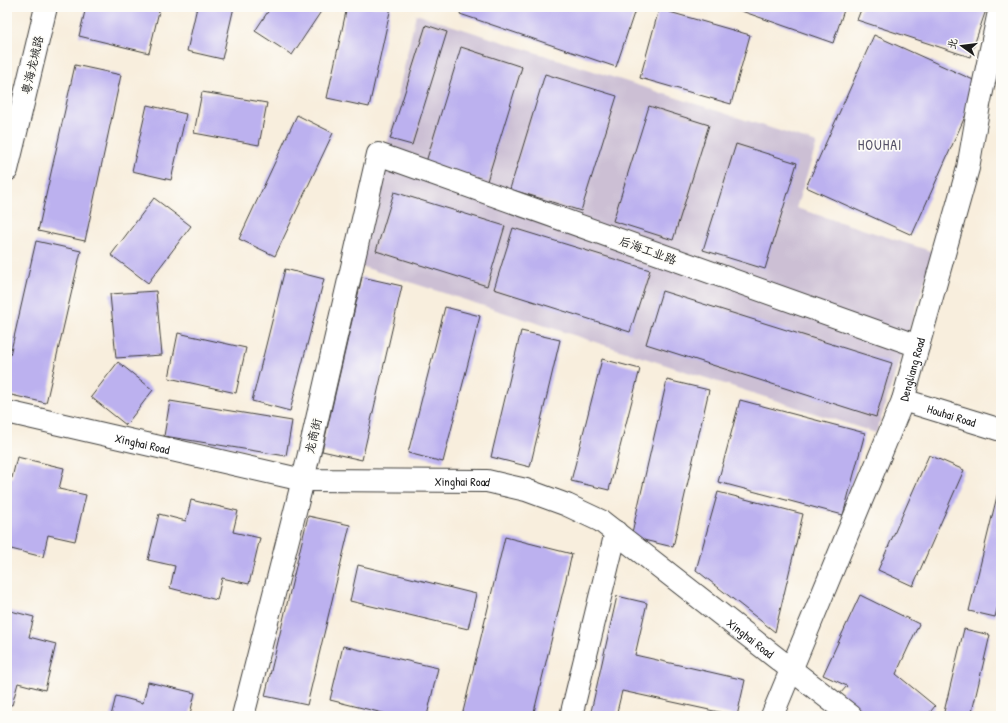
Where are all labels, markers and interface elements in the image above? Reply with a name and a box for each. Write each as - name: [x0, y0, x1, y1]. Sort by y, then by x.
- north arrow: [942, 26, 982, 66]
- street label: 粤海龙城路: [17, 34, 47, 96]
- text: 北: [944, 37, 960, 51]
- district label: HOUHAI: [858, 135, 902, 154]
- street label: 后海工业路: [617, 232, 679, 268]
- street label: Dengliang Road: [895, 335, 929, 403]
- street label: Houhai Road: [925, 399, 979, 430]
- street label: 龙商街: [301, 417, 325, 455]
- street label: Xinghai Road: [113, 429, 172, 458]
- street label: Xinghai Road: [434, 472, 492, 490]
- street label: Xinghai Road: [724, 614, 778, 662]

